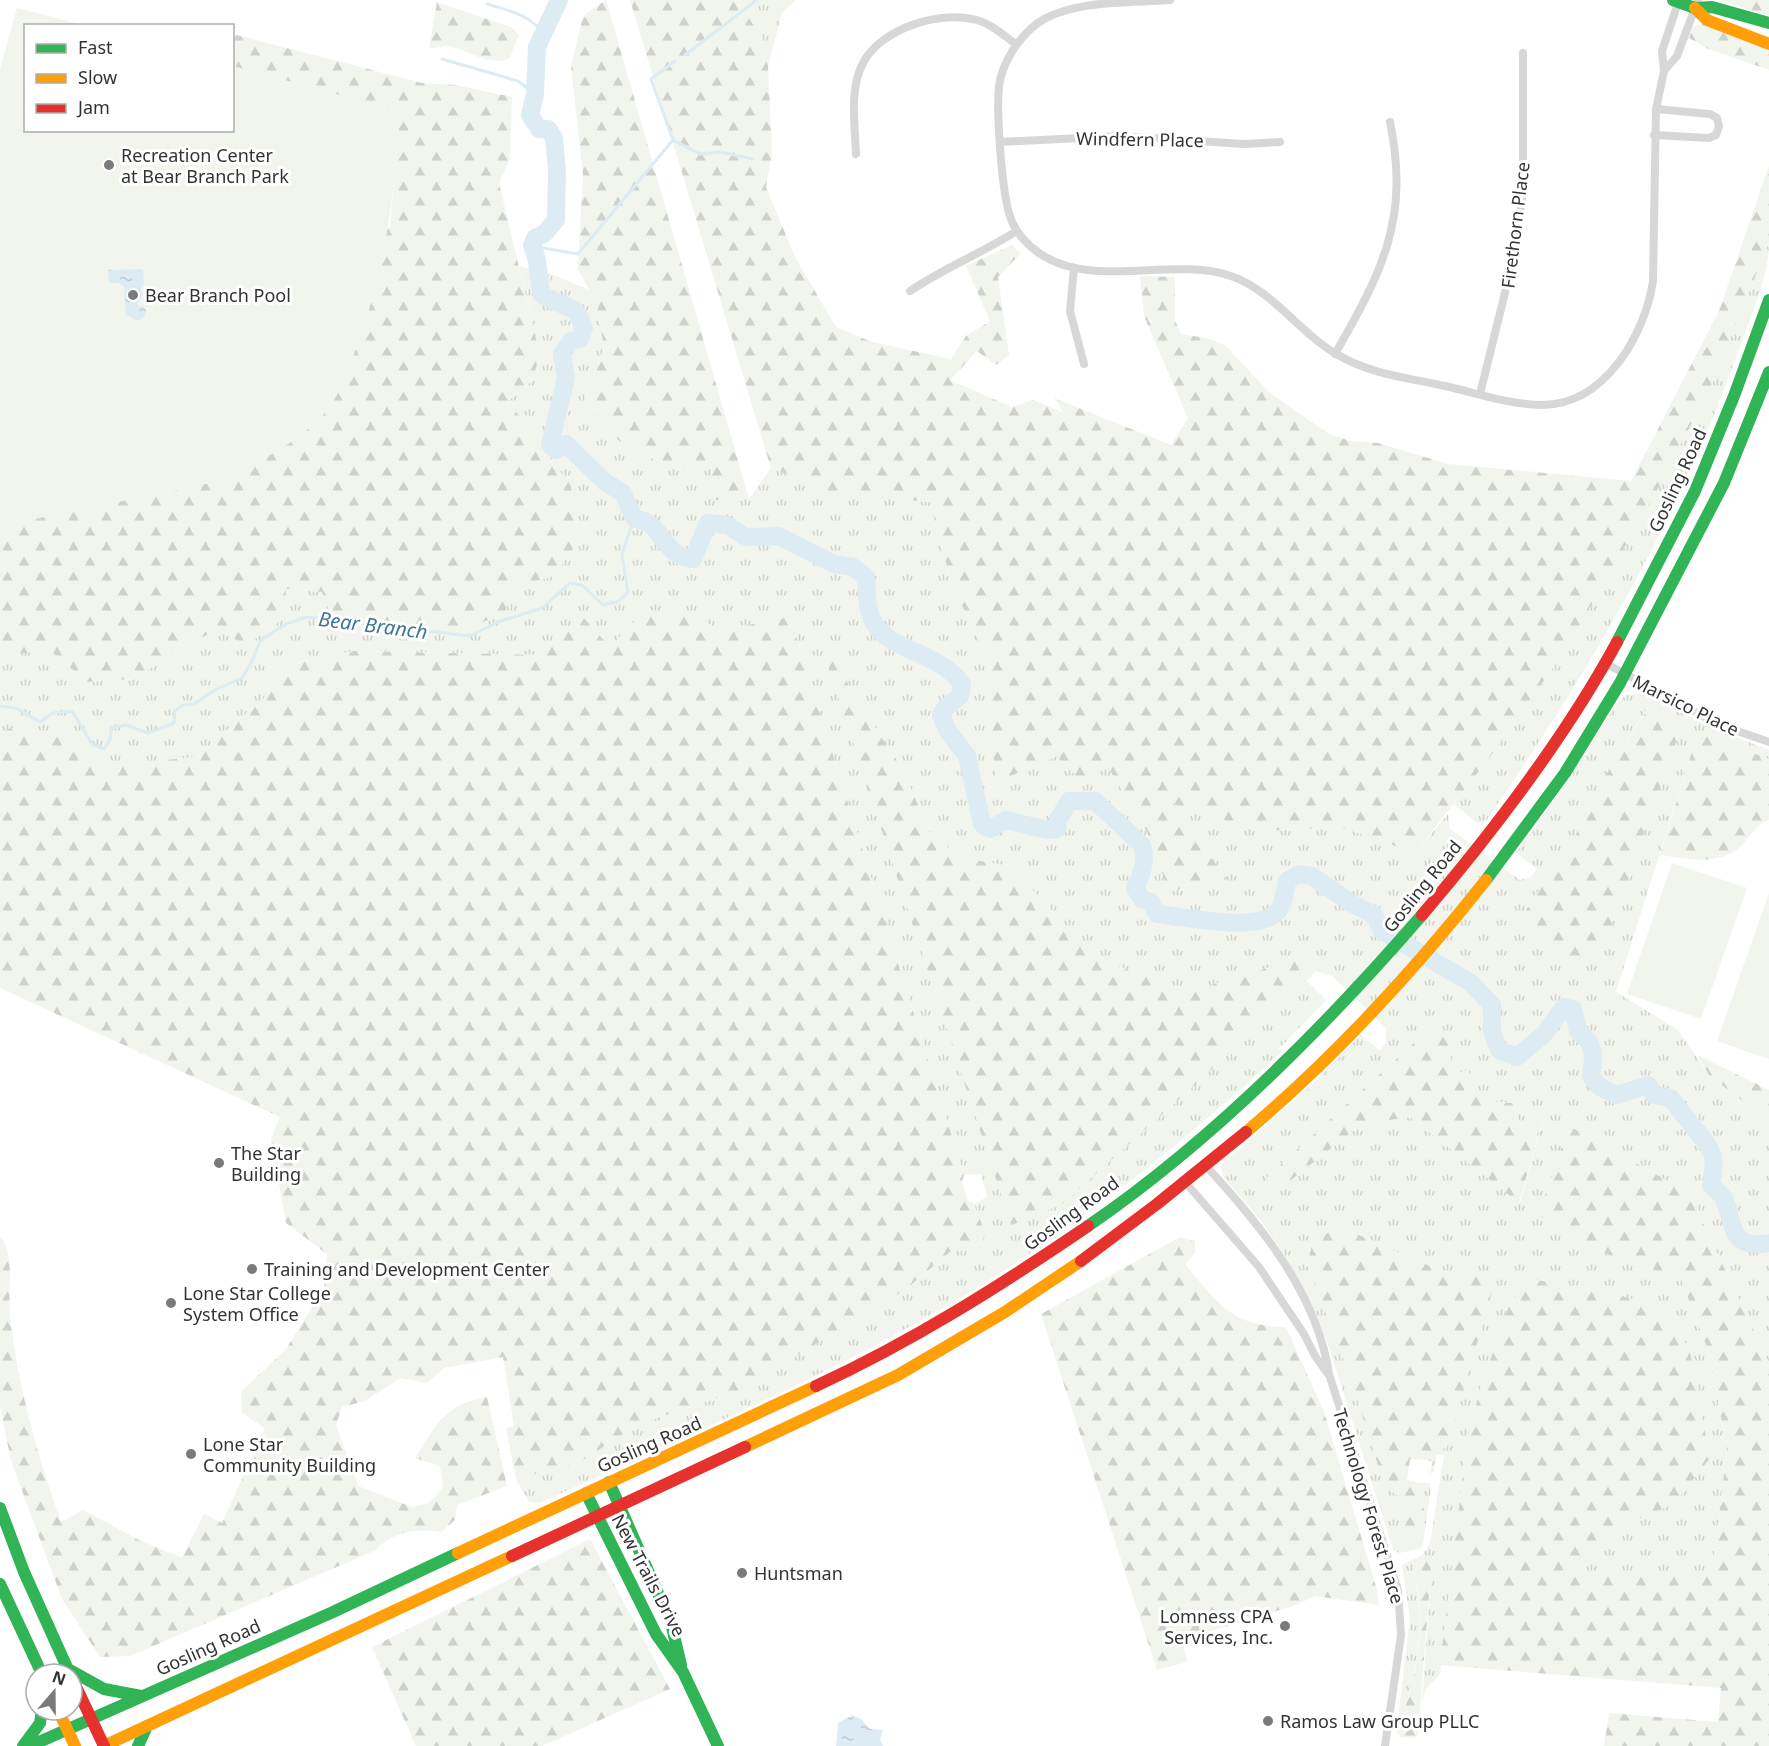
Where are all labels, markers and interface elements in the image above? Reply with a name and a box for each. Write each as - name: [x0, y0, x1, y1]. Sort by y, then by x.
- legend: [24, 24, 234, 132]
- text: Fast: [78, 35, 113, 59]
- text: Slow: [78, 65, 117, 89]
- text: Jam: [76, 95, 110, 119]
- street label: Windfern Place: [1076, 126, 1204, 152]
- place label: Recreation Center at Bear Branch Park: [121, 143, 289, 188]
- marker: Recreation Center at Bear Branch Park: [102, 158, 116, 172]
- street label: Firethorn Place: [1495, 160, 1535, 290]
- place label: Bear Branch Pool: [145, 283, 291, 307]
- marker: Bear Branch Pool: [126, 288, 140, 302]
- street label: Gosling Road: [1642, 424, 1712, 536]
- water label: Bear Branch: [317, 605, 429, 645]
- street label: Marsico Place: [1629, 669, 1743, 741]
- street label: Gosling Road: [1377, 835, 1467, 937]
- place label: The Star Building: [231, 1141, 301, 1186]
- marker: The Star Building: [212, 1156, 226, 1170]
- street label: Gosling Road: [1019, 1170, 1123, 1256]
- place label: Training and Development Center: [264, 1257, 550, 1281]
- marker: Training and Development Center: [245, 1262, 259, 1276]
- place label: Lone Star College System Office: [183, 1281, 331, 1326]
- marker: Lone Star College System Office: [164, 1296, 178, 1310]
- street label: Technology Forest Place: [1328, 1406, 1410, 1606]
- street label: Gosling Road: [593, 1410, 705, 1478]
- place label: Lone Star Community Building: [203, 1432, 376, 1477]
- marker: Lone Star Community Building: [184, 1447, 198, 1461]
- street label: New Trails Drive: [607, 1509, 691, 1641]
- place label: Huntsman: [754, 1561, 843, 1585]
- marker: Huntsman: [735, 1566, 749, 1580]
- place label: Lomness CPA Services, Inc.: [1160, 1604, 1273, 1649]
- street label: Gosling Road: [152, 1613, 264, 1681]
- marker: Lomness CPA Services, Inc.: [1278, 1619, 1292, 1633]
- north arrow: [24, 1662, 84, 1722]
- text: N: [49, 1665, 69, 1690]
- place label: Ramos Law Group PLLC: [1280, 1709, 1479, 1733]
- marker: Ramos Law Group PLLC: [1261, 1714, 1275, 1728]

